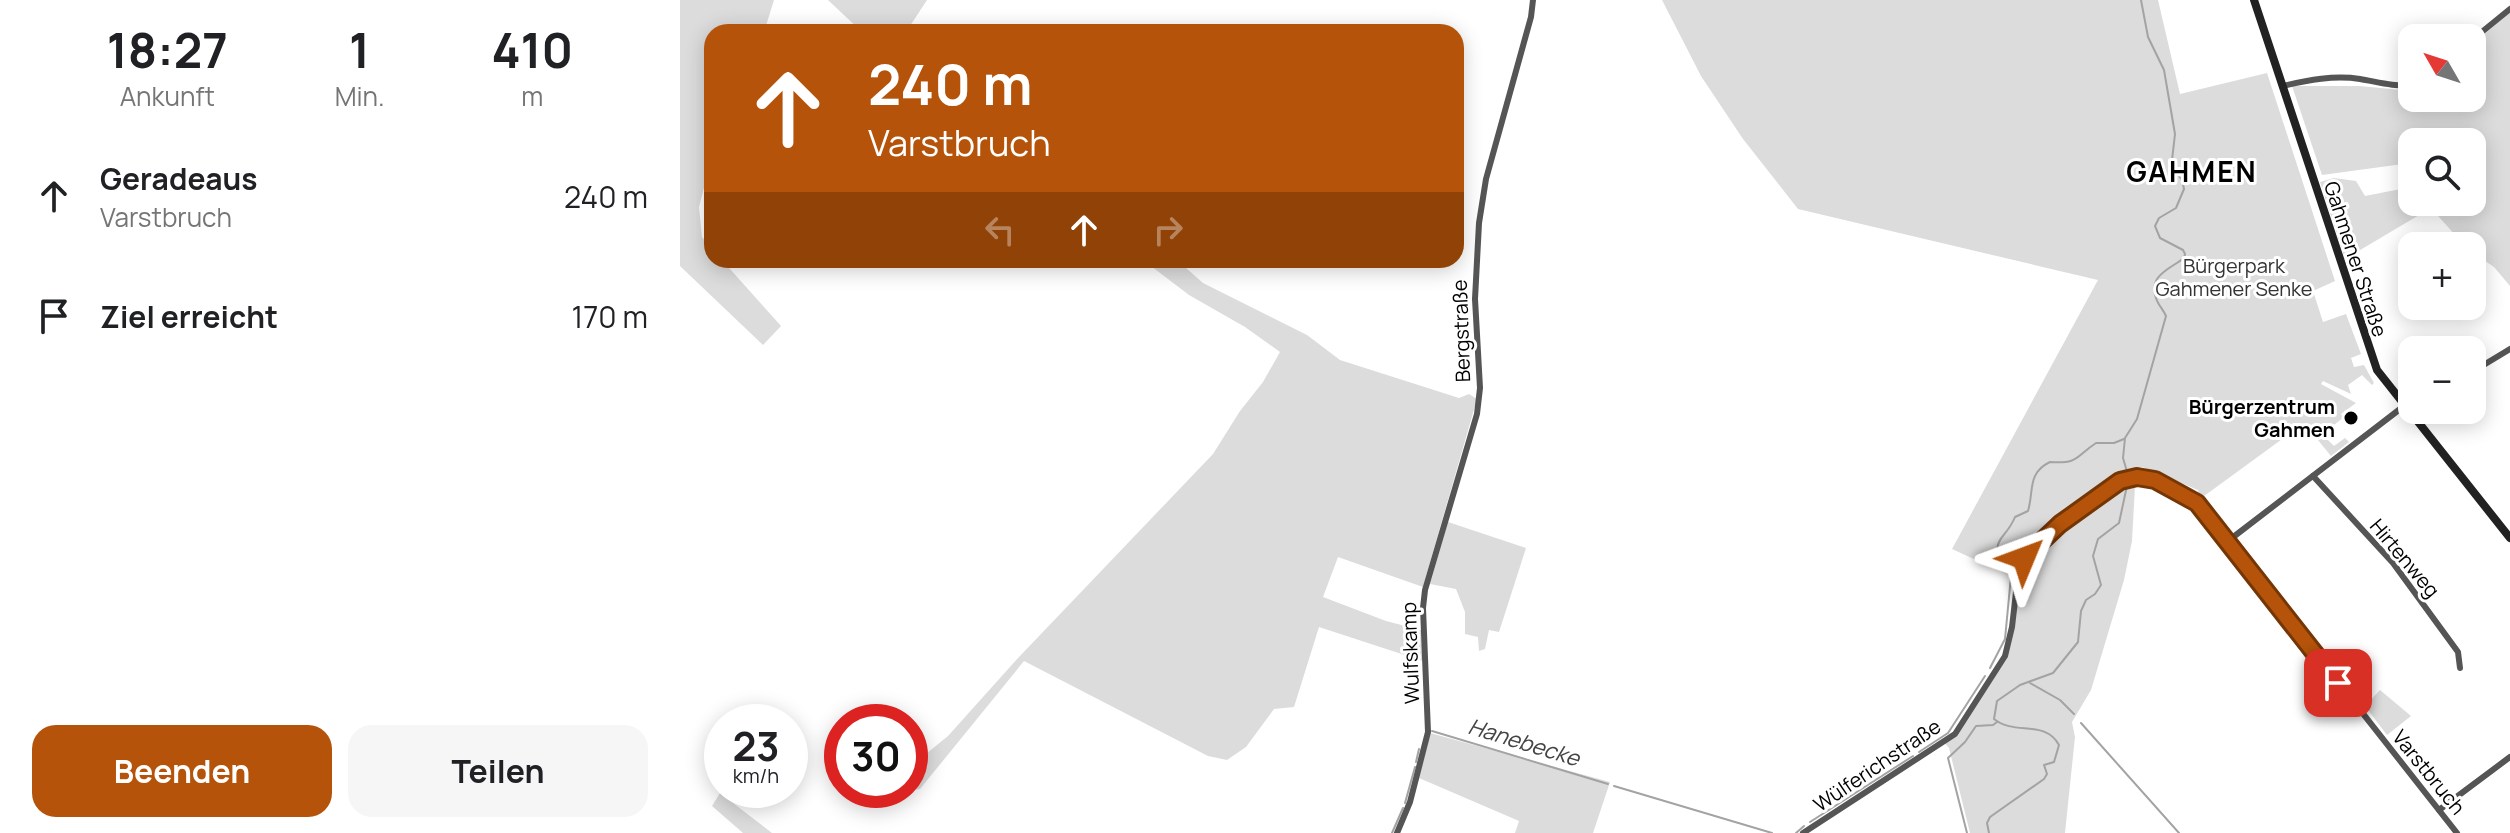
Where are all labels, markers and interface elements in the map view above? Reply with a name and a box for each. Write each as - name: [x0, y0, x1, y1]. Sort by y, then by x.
- text: 18:27: [107, 17, 228, 82]
- text: 1: [349, 17, 370, 82]
- text: 410: [491, 17, 573, 82]
- north arrow: [2398, 24, 2486, 112]
- map controls: [2398, 24, 2486, 424]
- text: 240 m: [868, 45, 1033, 122]
- icon: ahead: [736, 56, 840, 160]
- text: Ankunft: [120, 78, 215, 114]
- text: Min.: [335, 78, 385, 114]
- text: m: [521, 78, 543, 114]
- text: Varstbruch: [868, 118, 1051, 167]
- button: search: [2398, 128, 2486, 216]
- district label: GAHMEN: [2126, 152, 2258, 190]
- text: Geradeaus: [100, 158, 257, 199]
- icon: ahead: [32, 174, 76, 218]
- text: 240 m: [564, 176, 648, 217]
- street label: Gahmener Straße: [2318, 178, 2394, 340]
- text: Varstbruch: [100, 199, 232, 235]
- icon: left: [978, 208, 1022, 252]
- icon: ahead: [1062, 208, 1106, 252]
- icon: right: [1146, 208, 1190, 252]
- button: +: [2398, 232, 2486, 320]
- park label: Bürgerpark Gahmener Senke: [2155, 252, 2313, 302]
- street label: Bergstraße: [1446, 279, 1476, 383]
- icon: arrive: [32, 294, 76, 338]
- text: Ziel erreicht: [100, 296, 278, 337]
- text: 170 m: [571, 296, 648, 337]
- button: −: [2398, 336, 2486, 424]
- place label: Bürgerzentrum Gahmen: [2189, 393, 2335, 443]
- marker: Bürgerzentrum Gahmen: [2342, 409, 2360, 427]
- street label: Hirtenweg: [2364, 513, 2446, 603]
- position arrow: [1982, 516, 2066, 600]
- street label: Wulfskamp: [1395, 601, 1425, 704]
- pin: [2304, 649, 2372, 717]
- icon: arrive: [2316, 661, 2360, 705]
- speed limit sign: 30: [824, 704, 928, 808]
- water label: Hanebecke: [1465, 711, 1584, 773]
- street label: Wülferichstraße: [1808, 712, 1946, 818]
- text: 23: [732, 718, 780, 773]
- street label: Varstbruch: [2387, 724, 2471, 820]
- button: Beenden: [32, 725, 332, 817]
- button: Teilen: [348, 725, 648, 817]
- text: km/h: [733, 762, 779, 789]

